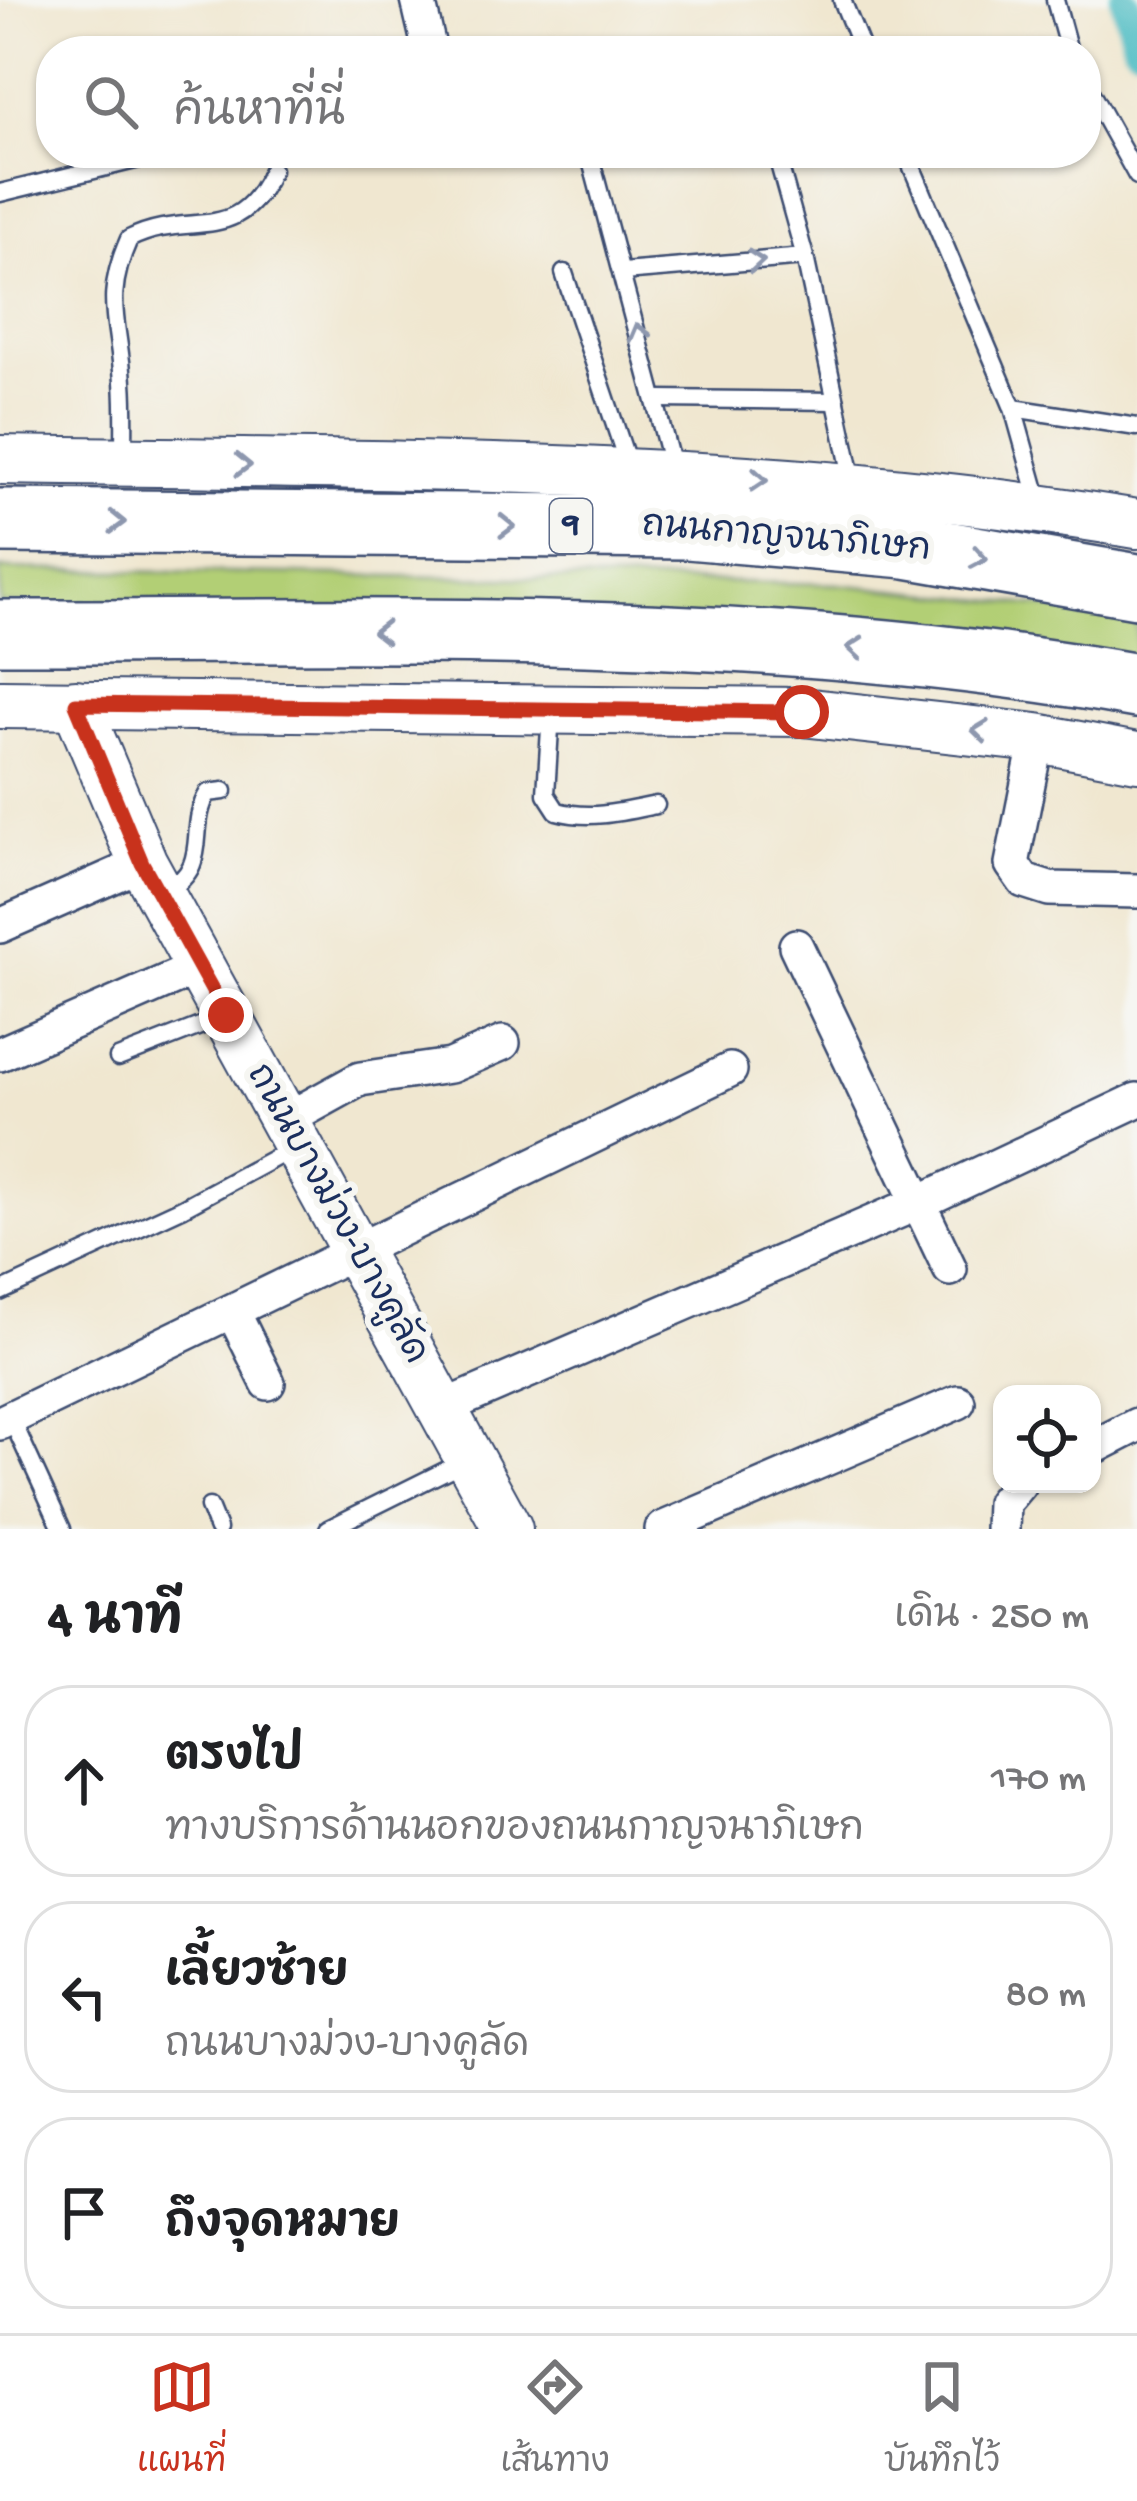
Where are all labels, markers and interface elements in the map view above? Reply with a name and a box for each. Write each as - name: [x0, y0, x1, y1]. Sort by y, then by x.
- search box: [36, 36, 1101, 168]
- icon: search: [78, 69, 144, 135]
- text: ค้นหาที่นี่: [174, 89, 345, 142]
- one-way arrow: [747, 249, 766, 275]
- one-way arrow: [628, 322, 653, 342]
- one-way arrow: [234, 451, 253, 477]
- one-way arrow: [750, 466, 769, 492]
- road number: 9: [550, 499, 592, 553]
- street label: ถนนกาญจนาภิเษก: [640, 501, 933, 574]
- one-way arrow: [109, 509, 127, 535]
- one-way arrow: [498, 512, 517, 538]
- one-way arrow: [969, 545, 989, 570]
- one-way arrow: [371, 619, 389, 645]
- one-way arrow: [845, 636, 864, 662]
- route start: [775, 685, 829, 739]
- one-way arrow: [970, 718, 990, 744]
- route end: [199, 988, 253, 1042]
- street label: ถนนบางม่วง-บางคูลัด: [235, 1055, 441, 1372]
- map controls: [993, 1385, 1101, 1493]
- button: locate: [993, 1385, 1101, 1493]
- text: 4 นาที: [48, 1593, 183, 1653]
- text: เดิน · 250 m: [894, 1596, 1089, 1642]
- text: ตรงไป: [165, 1733, 303, 1786]
- icon: ahead: [51, 1748, 117, 1814]
- text: 170 m: [991, 1758, 1086, 1804]
- text: ทางบริการด้านนอกของถนนกาญจนาภิเษก: [165, 1809, 864, 1855]
- text: เลี้ยวซ้าย: [165, 1949, 348, 2002]
- icon: left: [51, 1964, 117, 2030]
- text: 80 m: [1006, 1974, 1086, 2020]
- text: ถนนบางม่วง-บางคูลัด: [165, 2025, 529, 2071]
- icon: arrive: [51, 2180, 117, 2246]
- text: ถึงจุดหมาย: [165, 2200, 400, 2253]
- tab: แผนที่: [137, 2354, 226, 2484]
- tab: เส้นทาง: [500, 2354, 610, 2484]
- tab: บันทึกไว้: [884, 2354, 1000, 2484]

